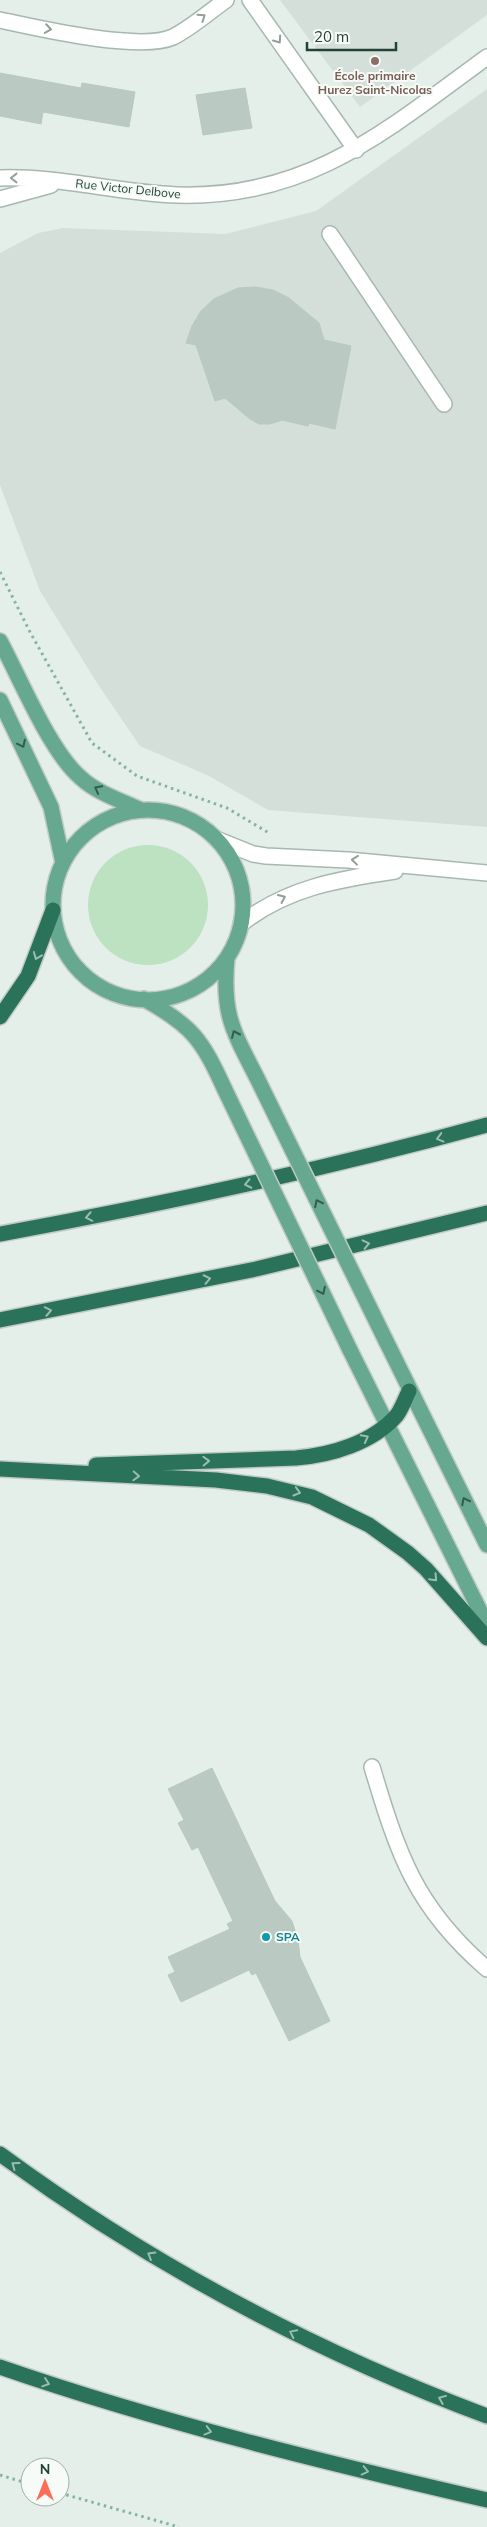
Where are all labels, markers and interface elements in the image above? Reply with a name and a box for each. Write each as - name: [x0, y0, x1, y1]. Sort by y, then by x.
- one-way arrow: [196, 14, 206, 23]
- scale bar: [307, 20, 396, 52]
- one-way arrow: [44, 23, 52, 34]
- text: 20 m: [314, 27, 349, 46]
- one-way arrow: [272, 34, 281, 44]
- marker: École primaire Hurez Saint-Nicolas: [369, 55, 381, 67]
- place label: École primaire Hurez Saint-Nicolas: [318, 68, 432, 97]
- one-way arrow: [9, 173, 17, 183]
- street label: Rue Victor Delbove: [75, 176, 181, 201]
- one-way arrow: [15, 739, 26, 748]
- one-way arrow: [94, 785, 103, 795]
- one-way arrow: [350, 855, 358, 866]
- one-way arrow: [276, 894, 285, 904]
- one-way arrow: [32, 951, 43, 960]
- one-way arrow: [231, 1030, 241, 1039]
- one-way arrow: [435, 1132, 444, 1143]
- one-way arrow: [243, 1178, 252, 1189]
- one-way arrow: [314, 1199, 324, 1208]
- one-way arrow: [84, 1212, 93, 1222]
- one-way arrow: [361, 1239, 370, 1250]
- one-way arrow: [203, 1275, 212, 1285]
- one-way arrow: [316, 1286, 326, 1295]
- one-way arrow: [44, 1307, 52, 1317]
- one-way arrow: [360, 1434, 369, 1444]
- one-way arrow: [202, 1456, 210, 1466]
- one-way arrow: [132, 1471, 140, 1481]
- one-way arrow: [293, 1487, 301, 1497]
- one-way arrow: [461, 1497, 471, 1506]
- one-way arrow: [428, 1572, 437, 1581]
- place label: SPA: [276, 1929, 300, 1944]
- marker: SPA: [260, 1931, 272, 1943]
- one-way arrow: [11, 2162, 21, 2171]
- one-way arrow: [147, 2251, 156, 2261]
- one-way arrow: [289, 2329, 298, 2339]
- one-way arrow: [41, 2377, 50, 2387]
- one-way arrow: [438, 2395, 446, 2405]
- one-way arrow: [203, 2426, 211, 2436]
- north arrow: [20, 2457, 70, 2507]
- text: N: [40, 2460, 50, 2478]
- one-way arrow: [361, 2465, 370, 2476]

